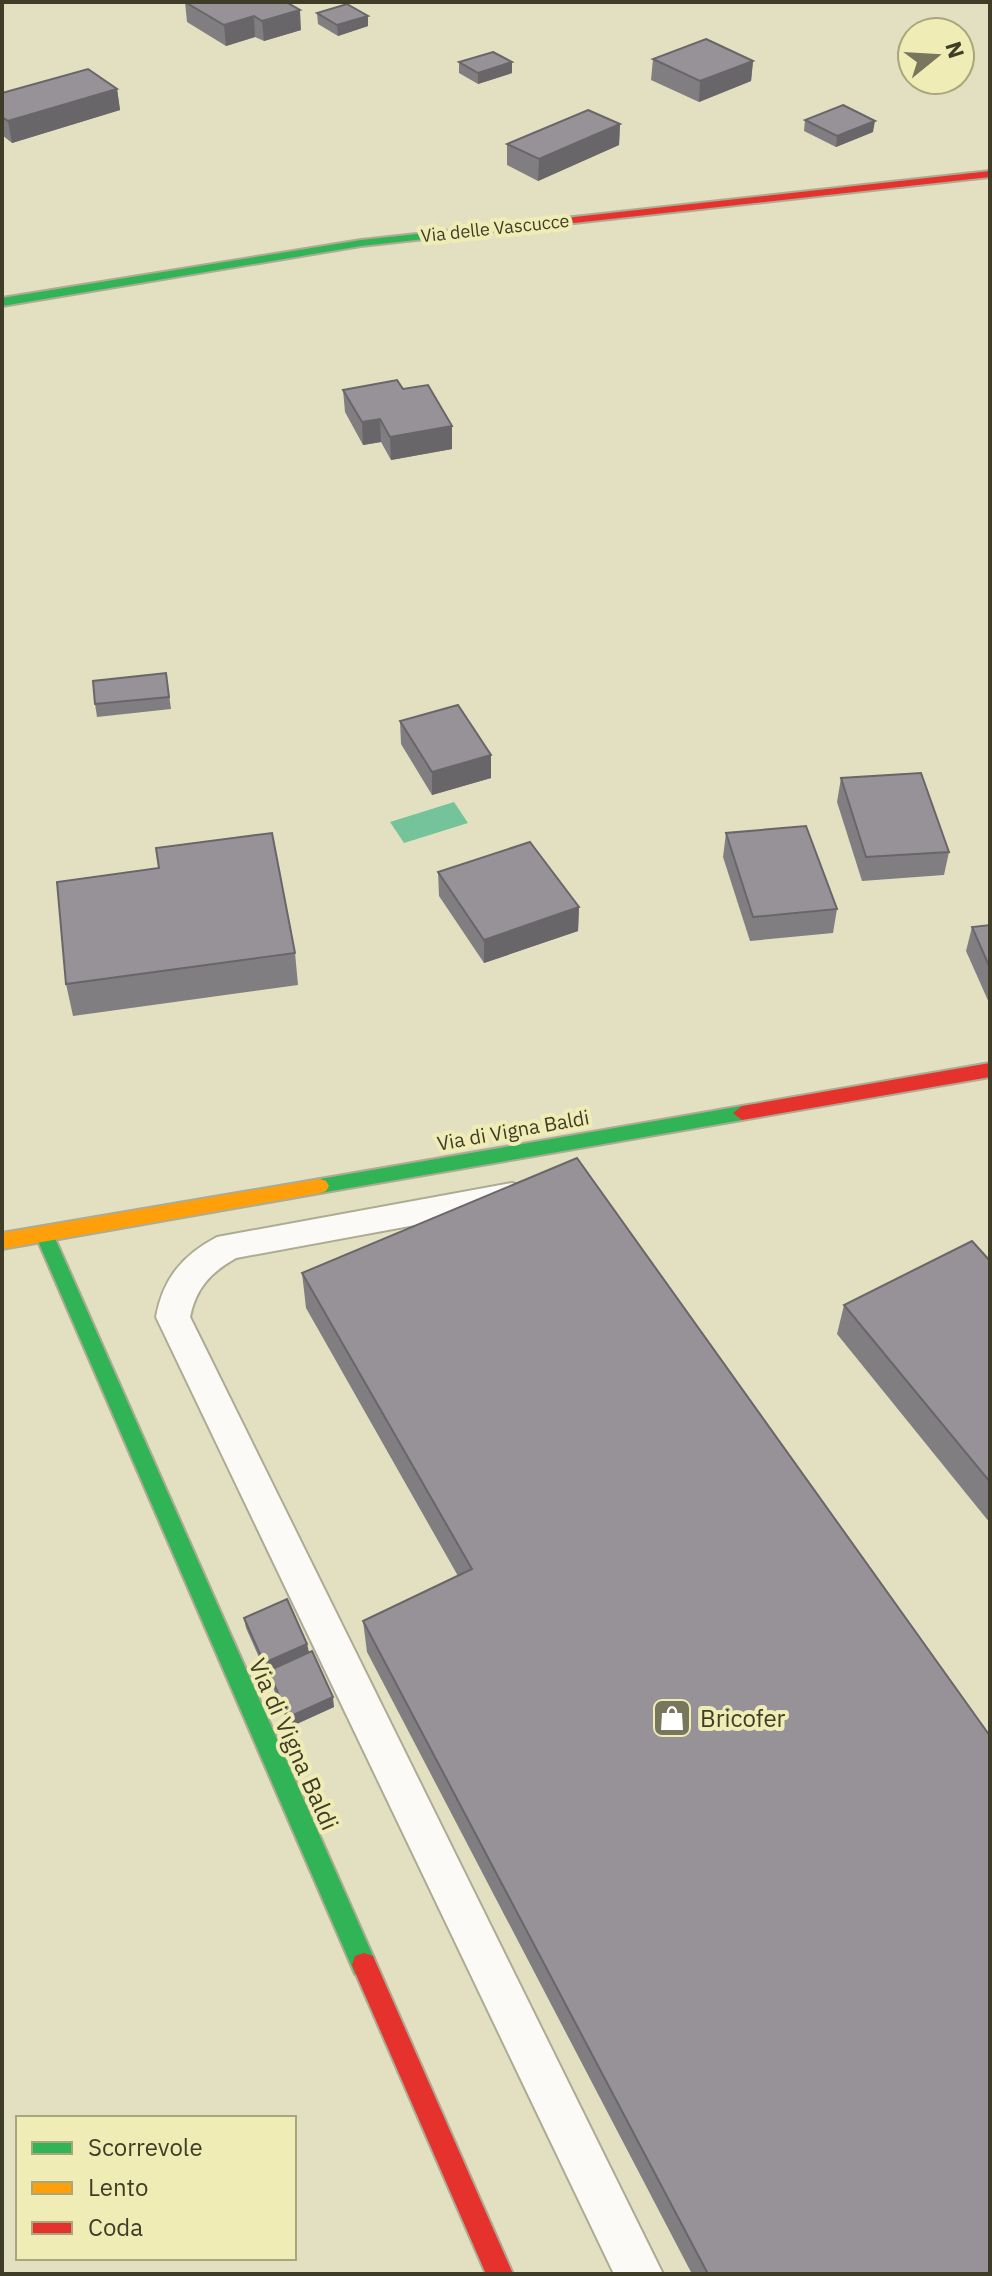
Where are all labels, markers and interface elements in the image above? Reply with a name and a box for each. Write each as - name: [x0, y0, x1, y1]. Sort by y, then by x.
- north arrow: [896, 16, 976, 96]
- text: N: [939, 38, 972, 62]
- street label: Via delle Vascucce: [420, 209, 571, 247]
- street label: Via di Vigna Baldi: [435, 1103, 591, 1157]
- street label: Via di Vigna Baldi: [242, 1653, 346, 1835]
- shop icon: Bricofer: [651, 1697, 693, 1739]
- place label: Bricofer: [700, 1702, 786, 1734]
- legend: [16, 2116, 296, 2260]
- text: Scorrevole: [88, 2131, 203, 2163]
- text: Lento: [88, 2171, 148, 2203]
- text: Coda: [88, 2211, 143, 2243]

